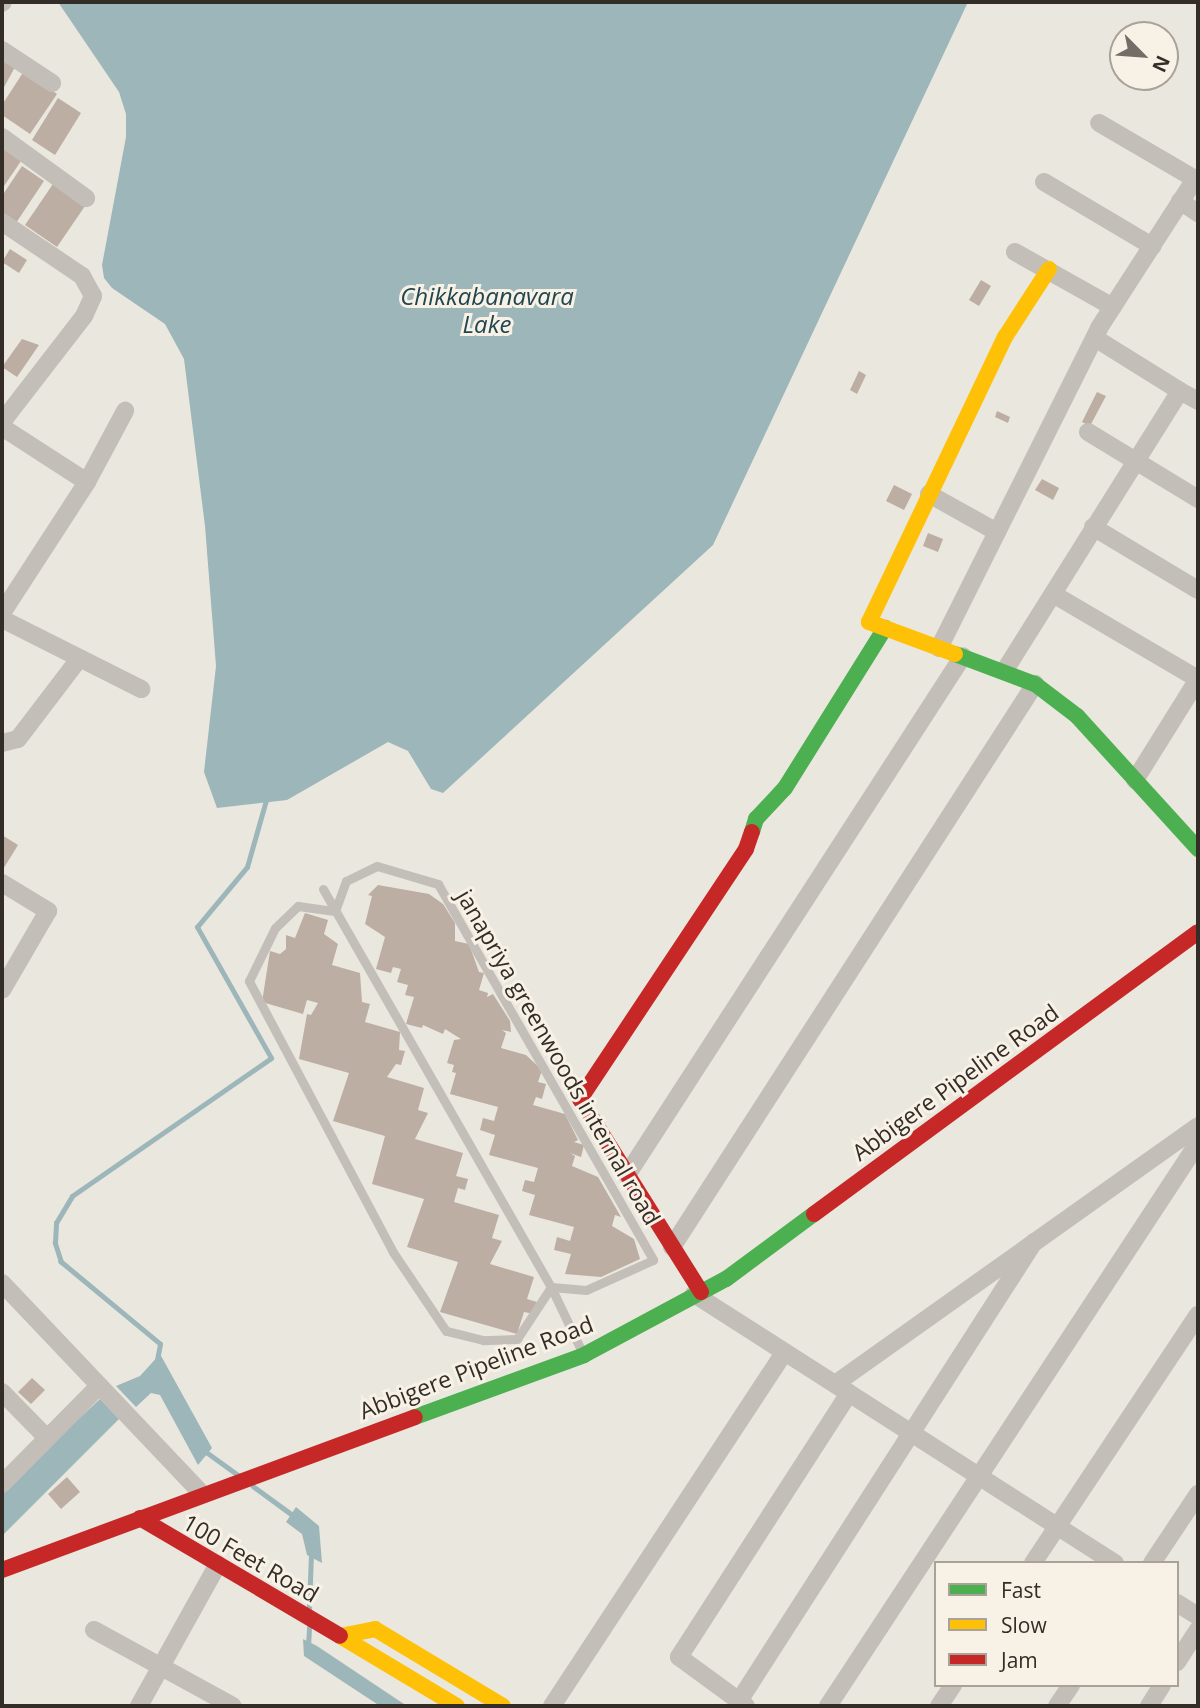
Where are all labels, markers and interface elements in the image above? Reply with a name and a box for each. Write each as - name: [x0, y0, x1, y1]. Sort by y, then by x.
- north arrow: [1109, 21, 1179, 91]
- text: N: [1146, 52, 1176, 77]
- water label: Chikkabanavara Lake: [400, 282, 574, 338]
- street label: janapriya greenwoods internal road: [451, 884, 667, 1230]
- street label: Abbigere Pipeline Road: [846, 998, 1064, 1166]
- street label: Abbigere Pipeline Road: [355, 1310, 597, 1424]
- street label: 100 Feet Road: [178, 1508, 324, 1608]
- legend: [934, 1561, 1179, 1687]
- text: Fast: [1001, 1576, 1041, 1604]
- text: Slow: [1001, 1611, 1047, 1639]
- text: Jam: [1001, 1646, 1038, 1674]

